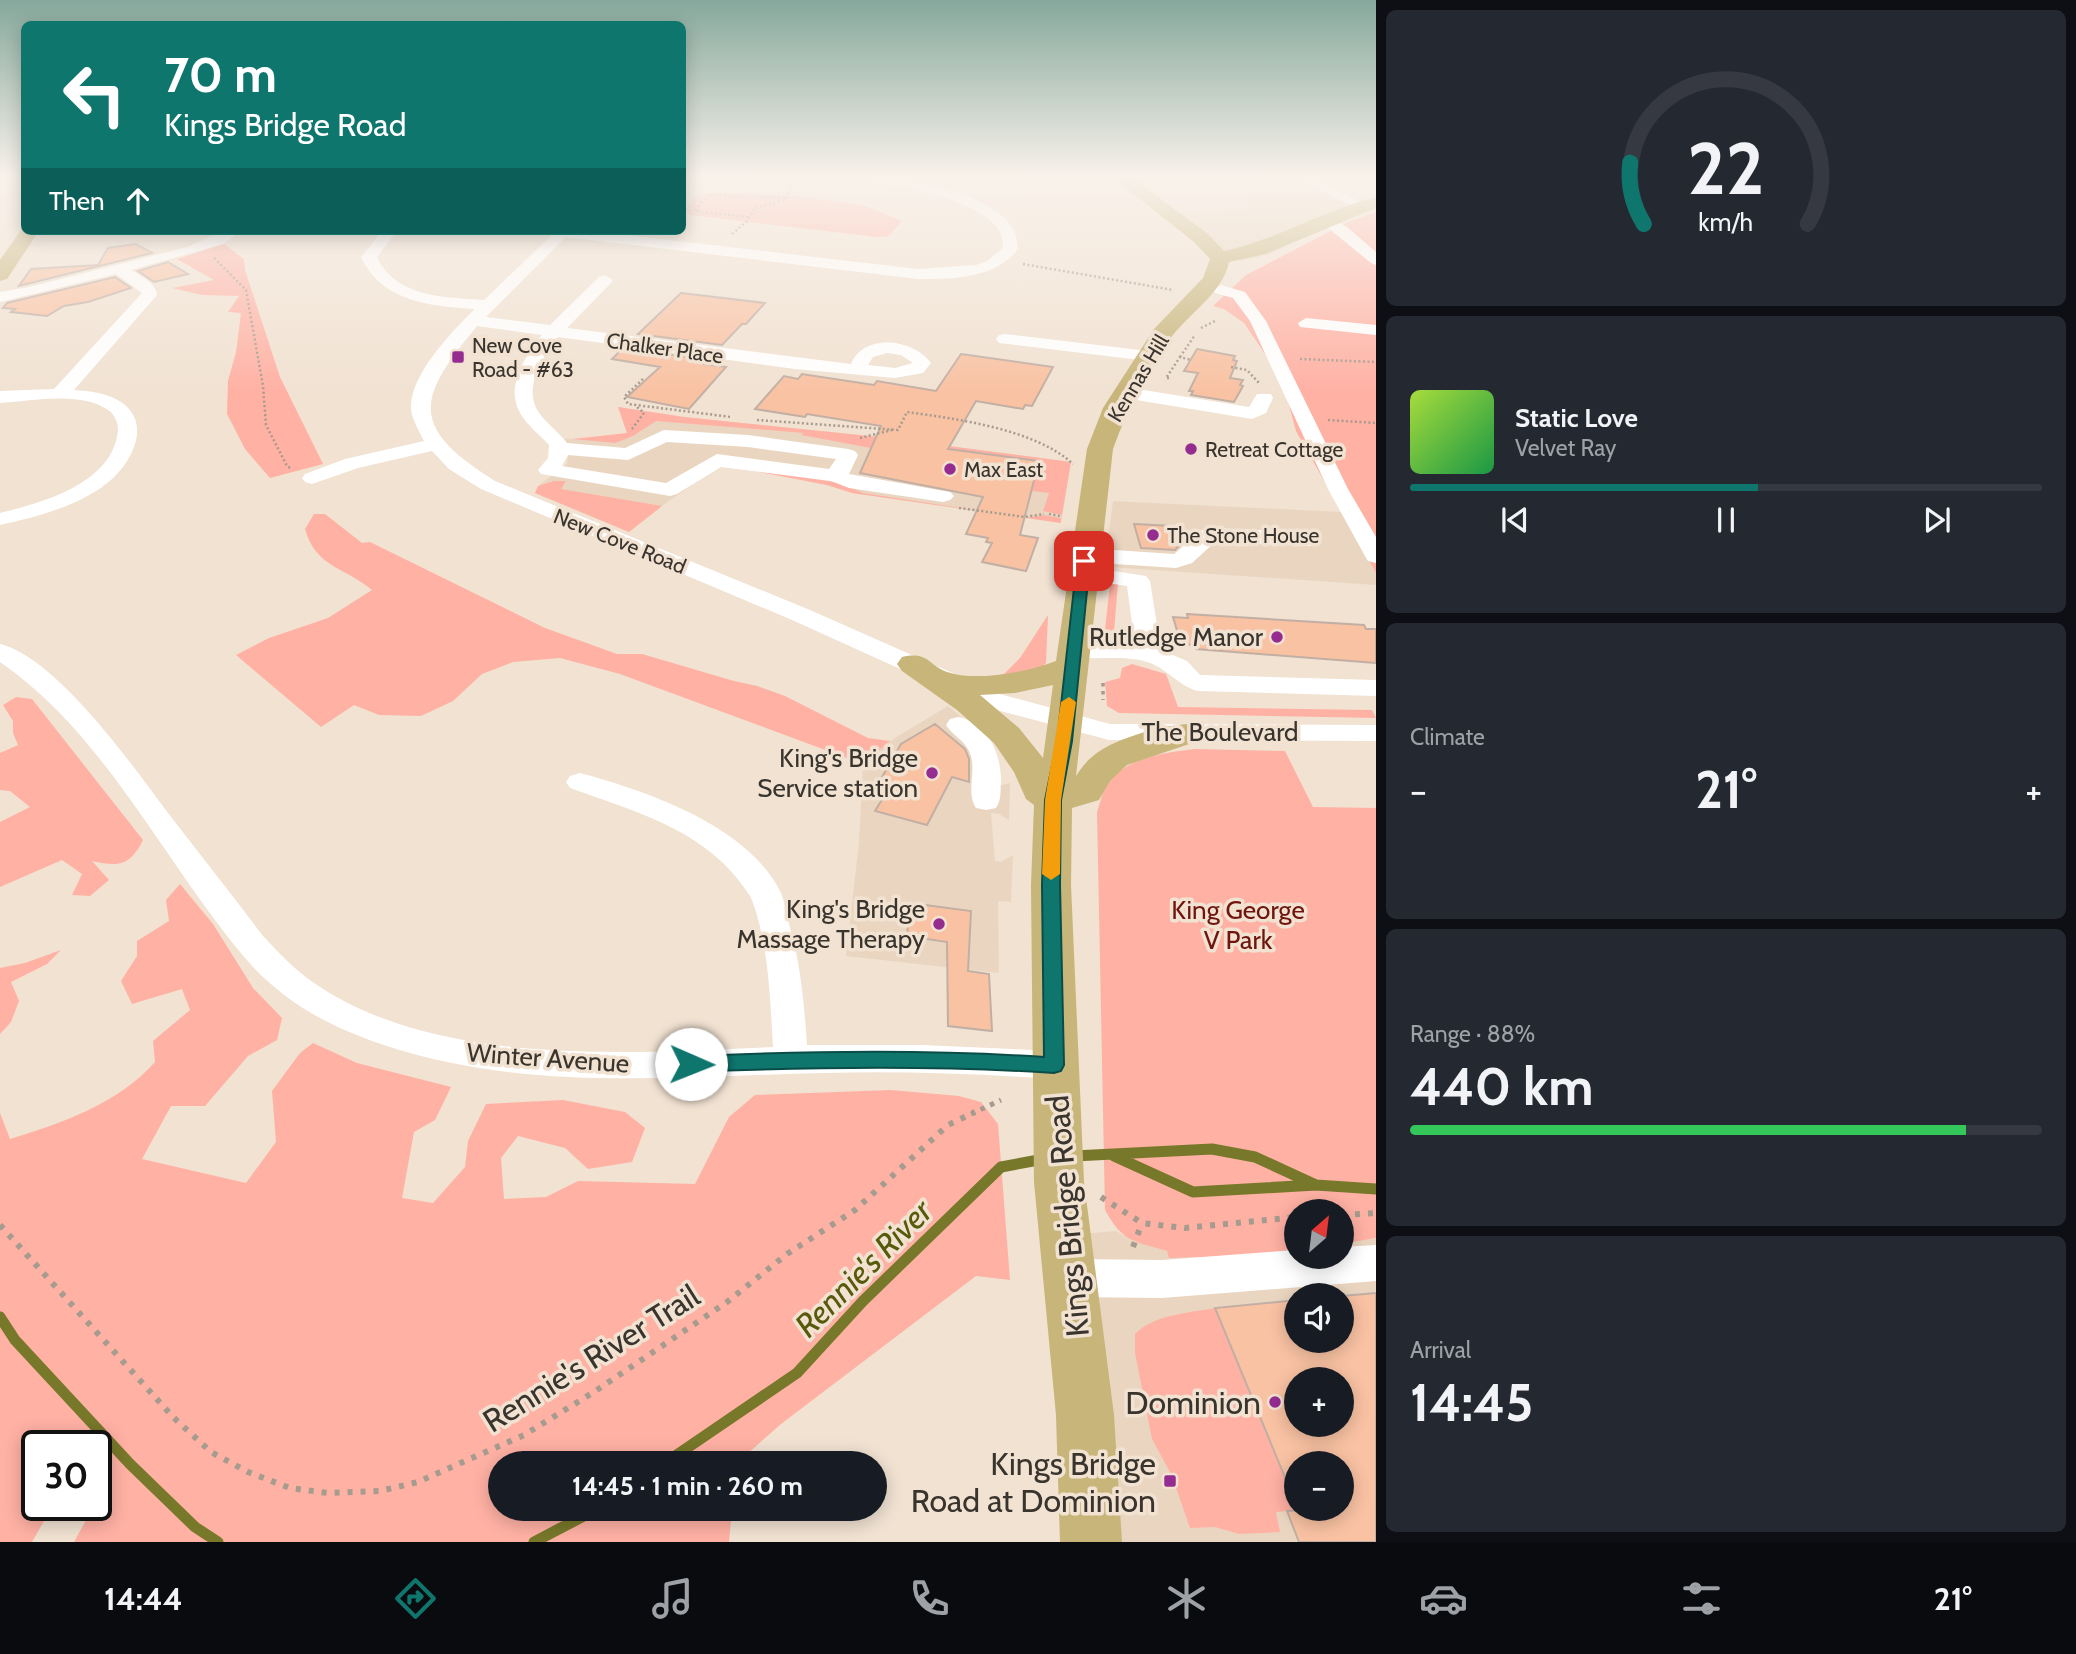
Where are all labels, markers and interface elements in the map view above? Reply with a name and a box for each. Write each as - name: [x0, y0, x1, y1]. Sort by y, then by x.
- text: 70 m: [164, 45, 277, 104]
- icon: left: [49, 49, 140, 140]
- text: Kings Bridge Road: [164, 105, 406, 144]
- text: 22: [1687, 125, 1765, 213]
- icon: ahead: [119, 182, 157, 220]
- text: Then: [49, 185, 105, 217]
- text: km/h: [1699, 207, 1753, 237]
- street label: Chalker Place: [605, 327, 725, 369]
- street label: Kennas Hill: [1102, 330, 1174, 426]
- place label: New Cove Road - #63: [472, 333, 574, 382]
- marker: New Cove Road - #63: [450, 349, 466, 365]
- text: Static Love: [1515, 402, 1638, 434]
- text: Velvet Ray: [1515, 434, 1616, 462]
- place label: Retreat Cottage: [1205, 437, 1344, 462]
- marker: Retreat Cottage: [1183, 441, 1199, 457]
- place label: Max East: [964, 457, 1043, 482]
- marker: Max East: [942, 461, 958, 477]
- icon: previous: [1496, 501, 1534, 539]
- icon: pause: [1707, 501, 1745, 539]
- icon: next: [1918, 501, 1956, 539]
- street label: New Cove Road: [550, 503, 690, 579]
- place label: The Stone House: [1167, 523, 1319, 548]
- marker: The Stone House: [1145, 527, 1161, 543]
- pin: [1054, 531, 1114, 591]
- icon: arrive: [1065, 542, 1103, 580]
- place label: Rutledge Manor: [1089, 621, 1264, 653]
- marker: Rutledge Manor: [1269, 629, 1285, 645]
- street label: The Boulevard: [1141, 716, 1299, 748]
- text: Climate: [1410, 723, 1485, 751]
- place label: King's Bridge Service station: [757, 742, 918, 804]
- text: 21°: [1695, 758, 1757, 821]
- marker: King's Bridge Service station: [924, 765, 940, 781]
- text: −: [1410, 767, 1427, 814]
- text: +: [2025, 767, 2042, 814]
- place label: King's Bridge Massage Therapy: [736, 893, 925, 955]
- park label: King George V Park: [1171, 894, 1305, 956]
- marker: King's Bridge Massage Therapy: [931, 916, 947, 932]
- text: Range · 88%: [1410, 1020, 1535, 1048]
- position arrow: [654, 1027, 728, 1101]
- street label: Winter Avenue: [466, 1036, 630, 1080]
- text: 440 km: [1410, 1055, 1593, 1118]
- street label: Kings Bridge Road: [1037, 1094, 1097, 1338]
- water label: Rennie's River: [786, 1190, 941, 1345]
- north arrow: [1284, 1199, 1354, 1269]
- map controls: [1284, 1199, 1354, 1521]
- street label: Rennie's River Trail: [476, 1276, 707, 1440]
- button: sound: [1284, 1283, 1354, 1353]
- text: Arrival: [1410, 1336, 1471, 1364]
- button: +: [1284, 1367, 1354, 1437]
- text: 14:45: [1410, 1371, 1533, 1434]
- place label: Dominion: [1125, 1383, 1261, 1422]
- marker: Dominion: [1267, 1394, 1283, 1410]
- speed limit sign: 30: [21, 1430, 112, 1521]
- place label: Kings Bridge Road at Dominion: [911, 1444, 1156, 1520]
- button: −: [1284, 1451, 1354, 1521]
- text: 14:45 · 1 min · 260 m: [572, 1470, 803, 1502]
- marker: Kings Bridge Road at Dominion: [1162, 1473, 1178, 1489]
- icon: directions: [391, 1574, 440, 1623]
- icon: music: [648, 1574, 697, 1623]
- icon: phone: [905, 1574, 954, 1623]
- icon: climate: [1162, 1574, 1211, 1623]
- icon: car: [1419, 1574, 1468, 1623]
- icon: filters: [1677, 1574, 1726, 1623]
- text: 14:44: [104, 1579, 183, 1618]
- text: 21°: [1934, 1579, 1972, 1618]

